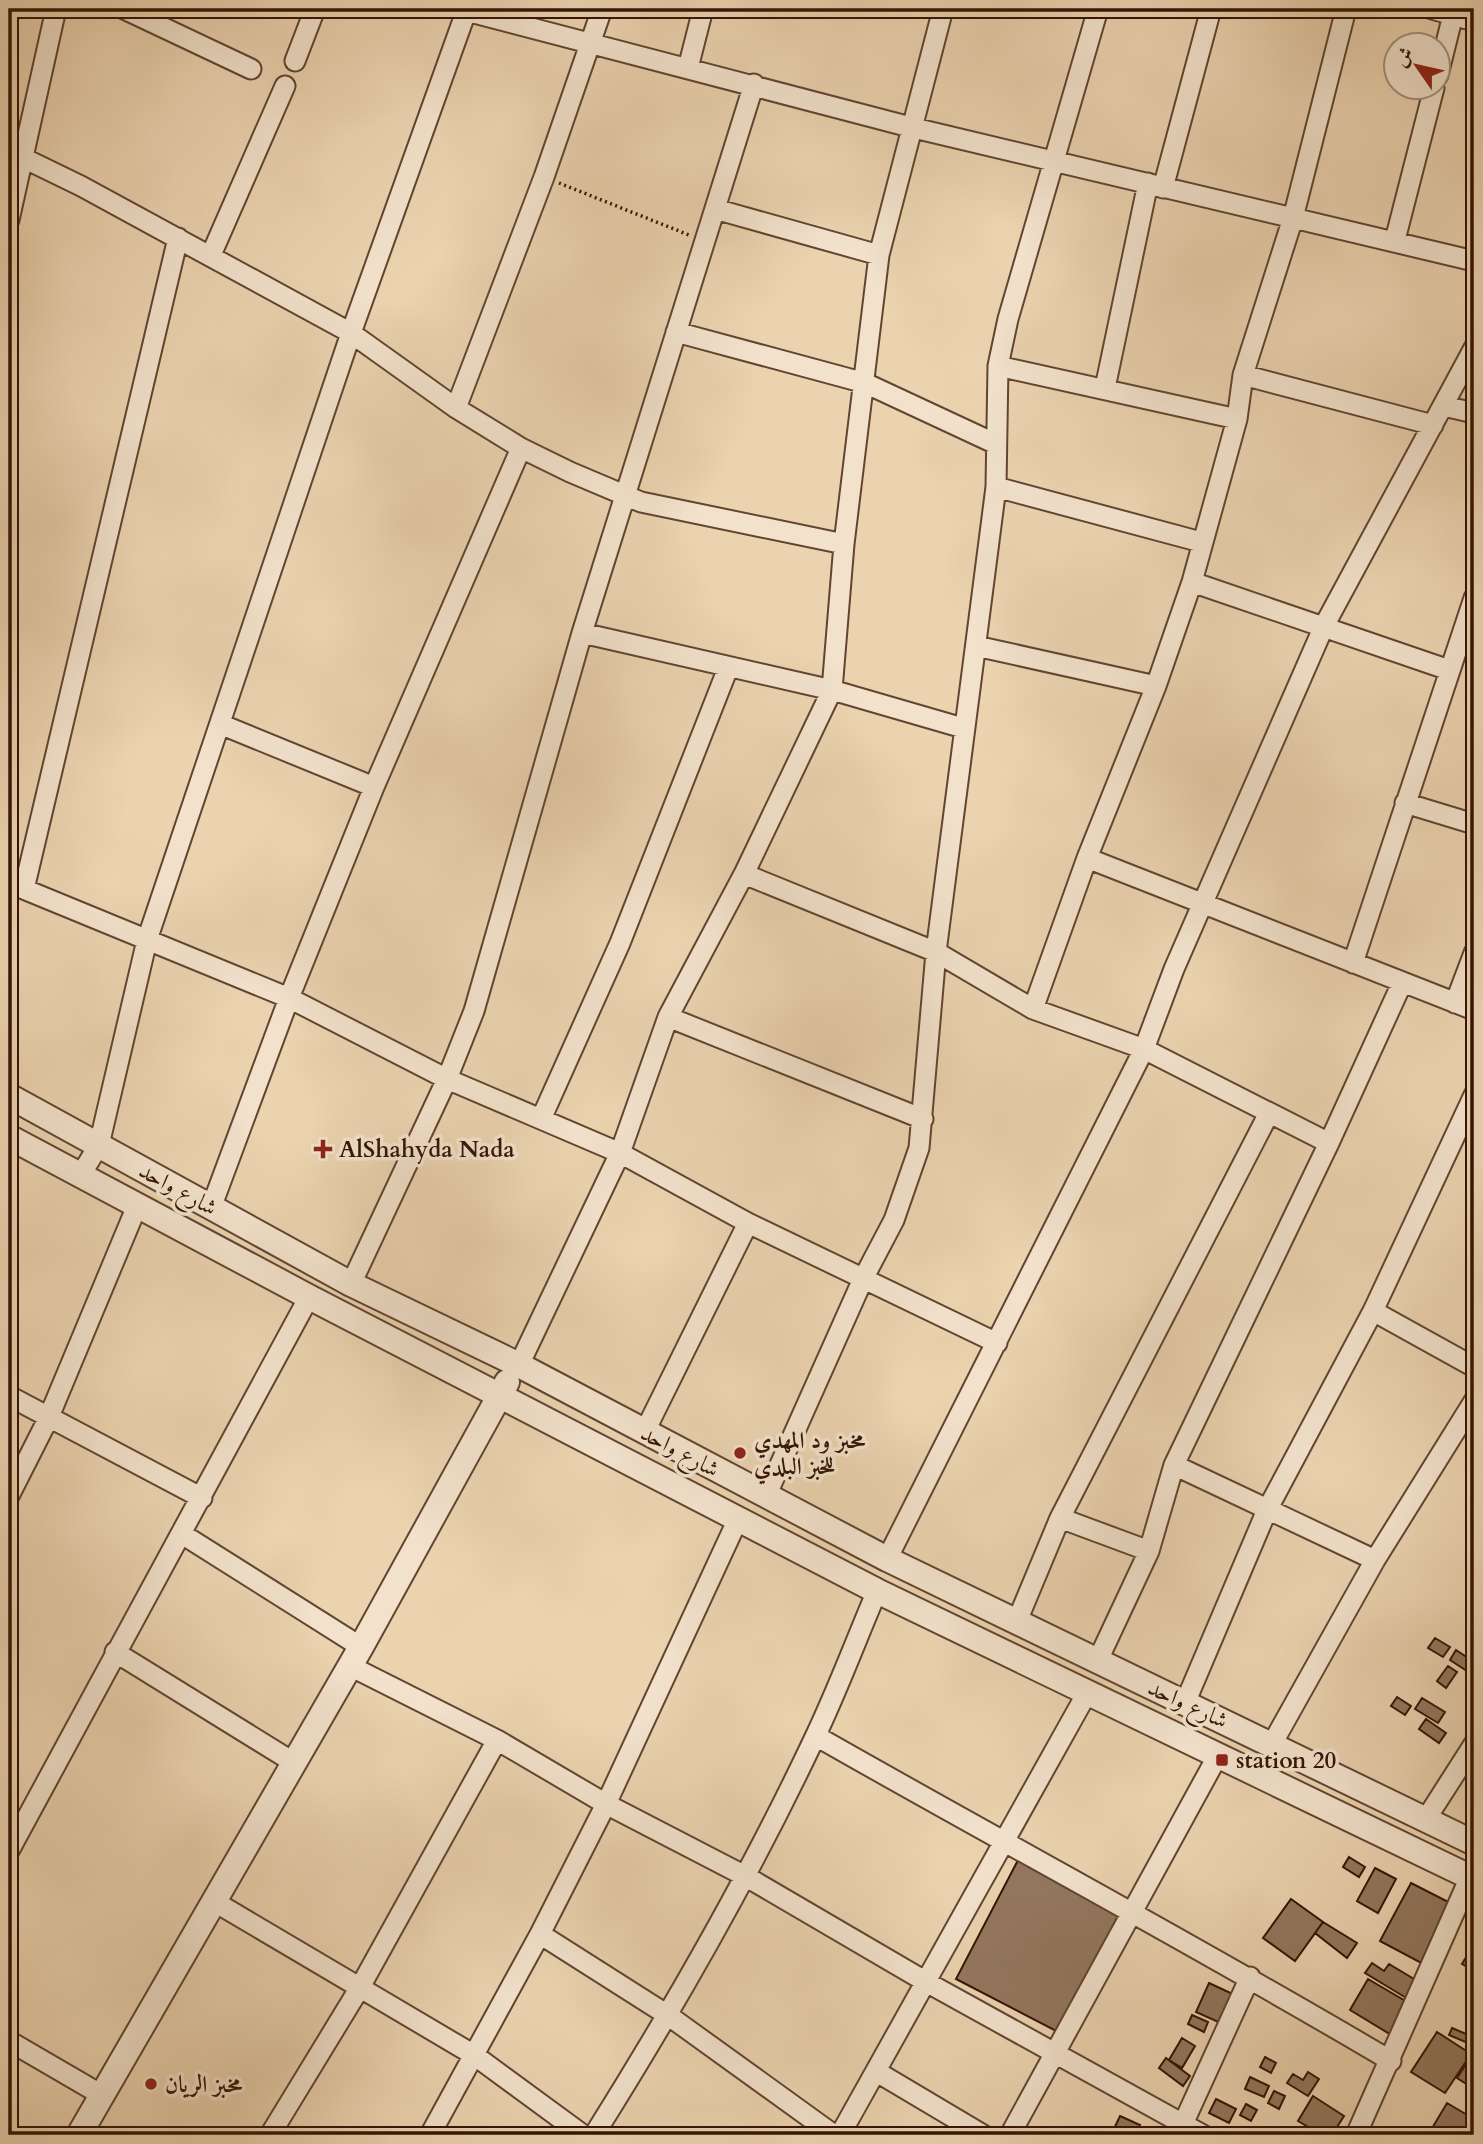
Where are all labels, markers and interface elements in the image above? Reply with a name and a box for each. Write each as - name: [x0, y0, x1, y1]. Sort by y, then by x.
- north arrow: [1382, 32, 1452, 102]
- text: ش: [1388, 42, 1420, 72]
- place label: AlShahyda Nada: [339, 1134, 515, 1165]
- marker: AlShahyda Nada: [313, 1139, 333, 1159]
- street label: شارع واحد: [131, 1155, 223, 1227]
- street label: شارع واحد: [633, 1417, 725, 1488]
- place label: مخبز ود المهدي للخبز البلدي: [754, 1425, 866, 1485]
- marker: مخبز ود المهدي للخبز البلدي: [732, 1445, 748, 1461]
- street label: شارع واحد: [1141, 1672, 1233, 1740]
- place label: station 20: [1236, 1745, 1336, 1776]
- marker: station 20: [1214, 1752, 1230, 1768]
- place label: مخبز الريان: [165, 2069, 243, 2100]
- marker: مخبز الريان: [143, 2076, 159, 2092]

